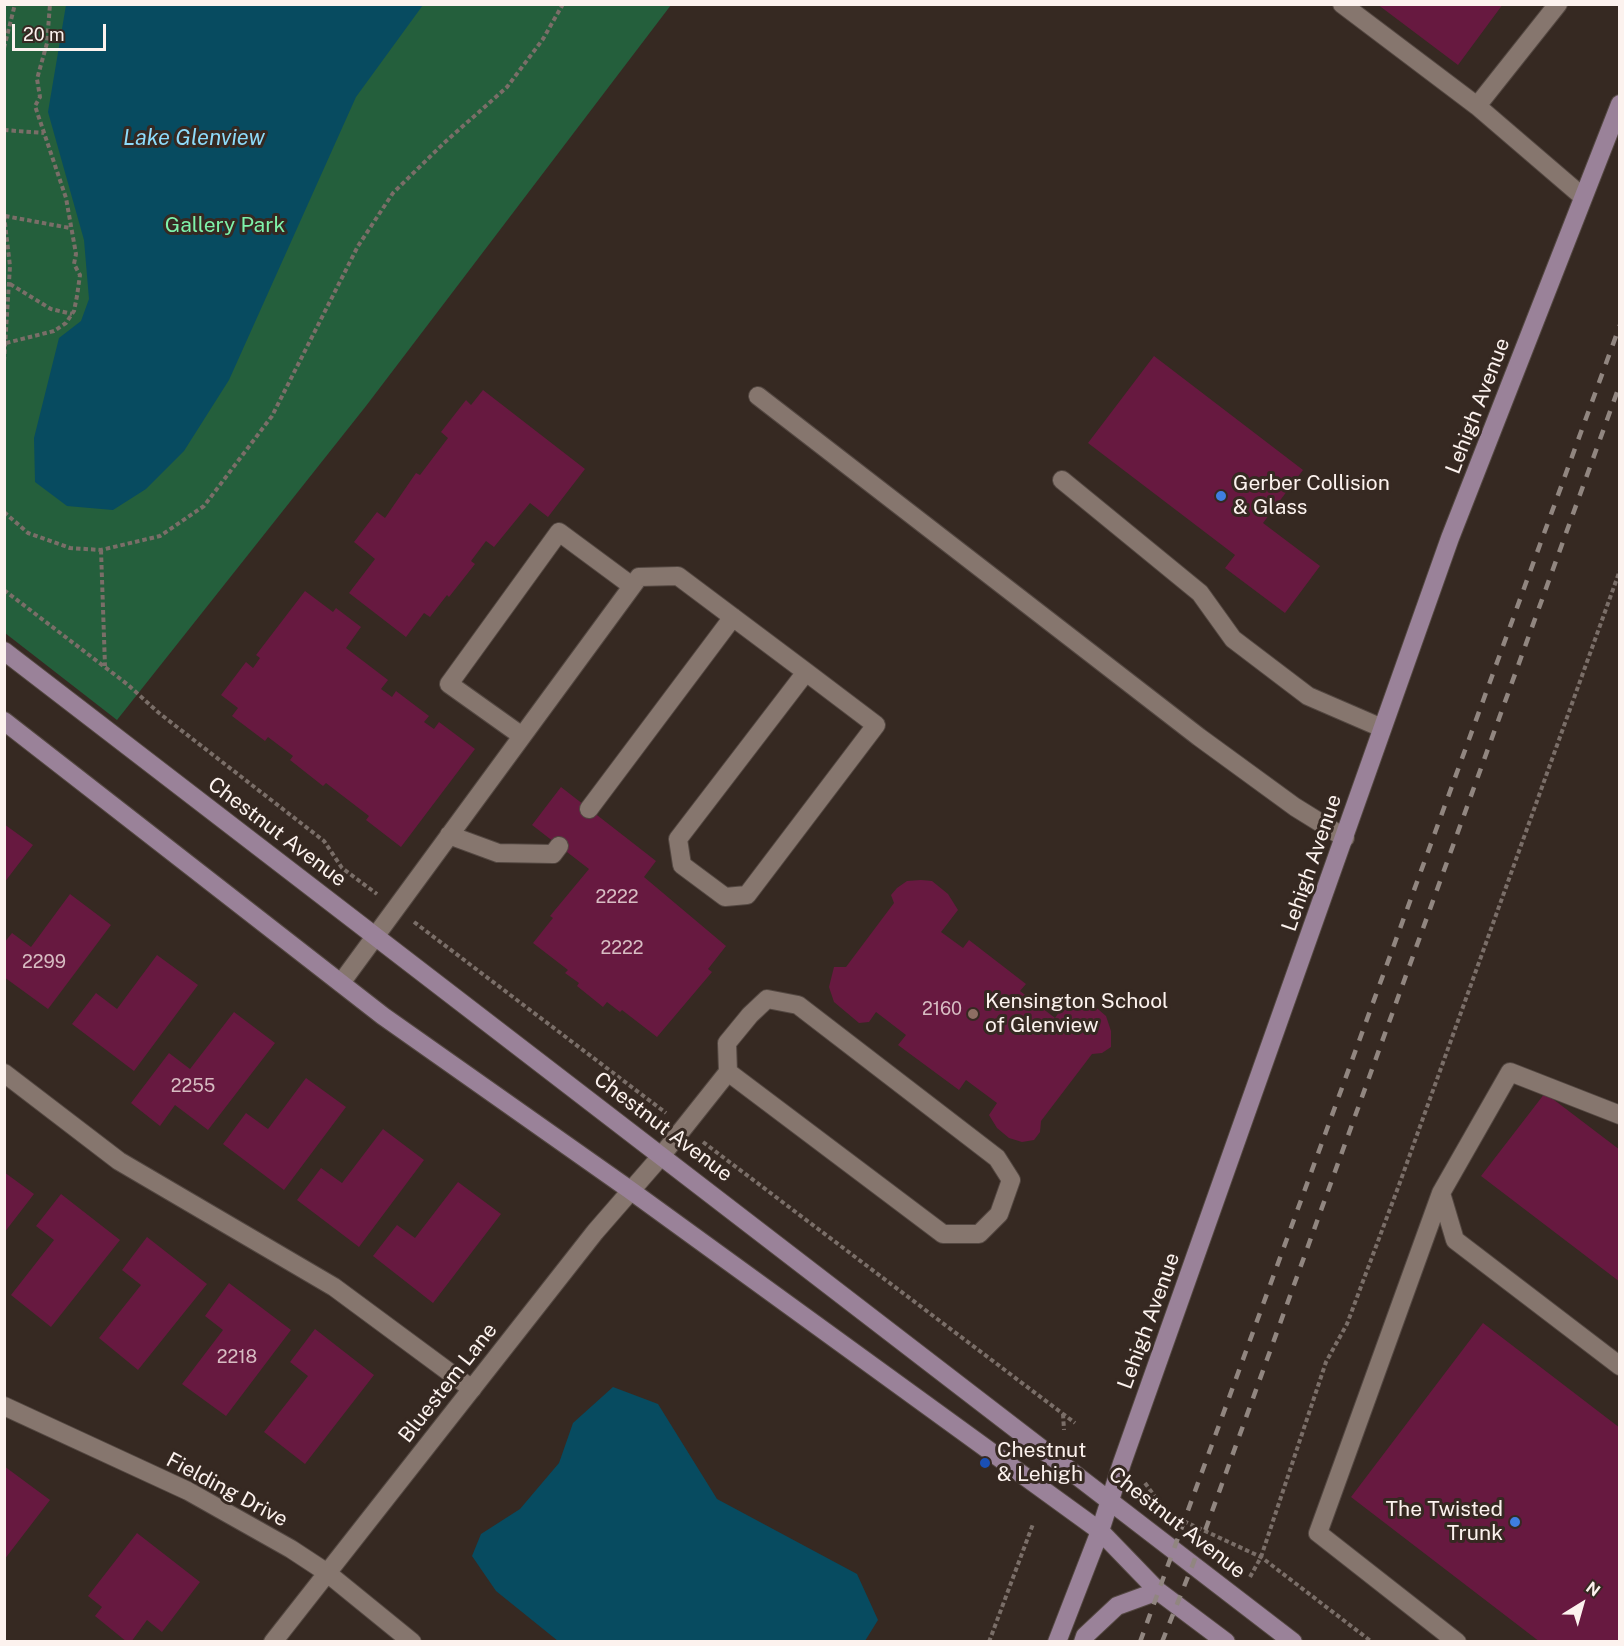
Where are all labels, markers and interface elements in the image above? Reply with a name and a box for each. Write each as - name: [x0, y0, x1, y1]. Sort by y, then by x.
- scale bar: [15, 12, 110, 50]
- text: 20 m: [23, 24, 65, 45]
- water label: Lake Glenview: [123, 125, 265, 151]
- park label: Gallery Park: [165, 213, 285, 239]
- street label: Lehigh Avenue: [1441, 335, 1515, 477]
- place label: Gerber Collision & Glass: [1233, 471, 1390, 521]
- marker: Gerber Collision & Glass: [1214, 489, 1228, 503]
- street label: Chestnut Avenue: [203, 772, 351, 892]
- street label: Lehigh Avenue: [1277, 791, 1347, 935]
- house number: 2222: [596, 886, 638, 908]
- house number: 2222: [601, 937, 643, 959]
- house number: 2299: [22, 951, 66, 973]
- place label: Kensington School of Glenview: [985, 989, 1168, 1039]
- house number: 2160: [922, 998, 962, 1020]
- marker: Kensington School of Glenview: [966, 1007, 980, 1021]
- street label: Chestnut Avenue: [589, 1067, 737, 1187]
- house number: 2255: [171, 1075, 215, 1097]
- street label: Lehigh Avenue: [1113, 1249, 1185, 1393]
- street label: Bluestem Lane: [393, 1318, 503, 1448]
- house number: 2218: [217, 1346, 257, 1368]
- place label: Chestnut & Lehigh: [997, 1438, 1086, 1488]
- street label: Fielding Drive: [162, 1447, 292, 1533]
- marker: Chestnut & Lehigh: [978, 1456, 992, 1470]
- street label: Chestnut Avenue: [1104, 1462, 1250, 1584]
- place label: The Twisted Trunk: [1386, 1497, 1503, 1547]
- marker: The Twisted Trunk: [1508, 1515, 1522, 1529]
- north arrow: [1552, 1574, 1612, 1634]
- text: N: [1582, 1578, 1604, 1601]

